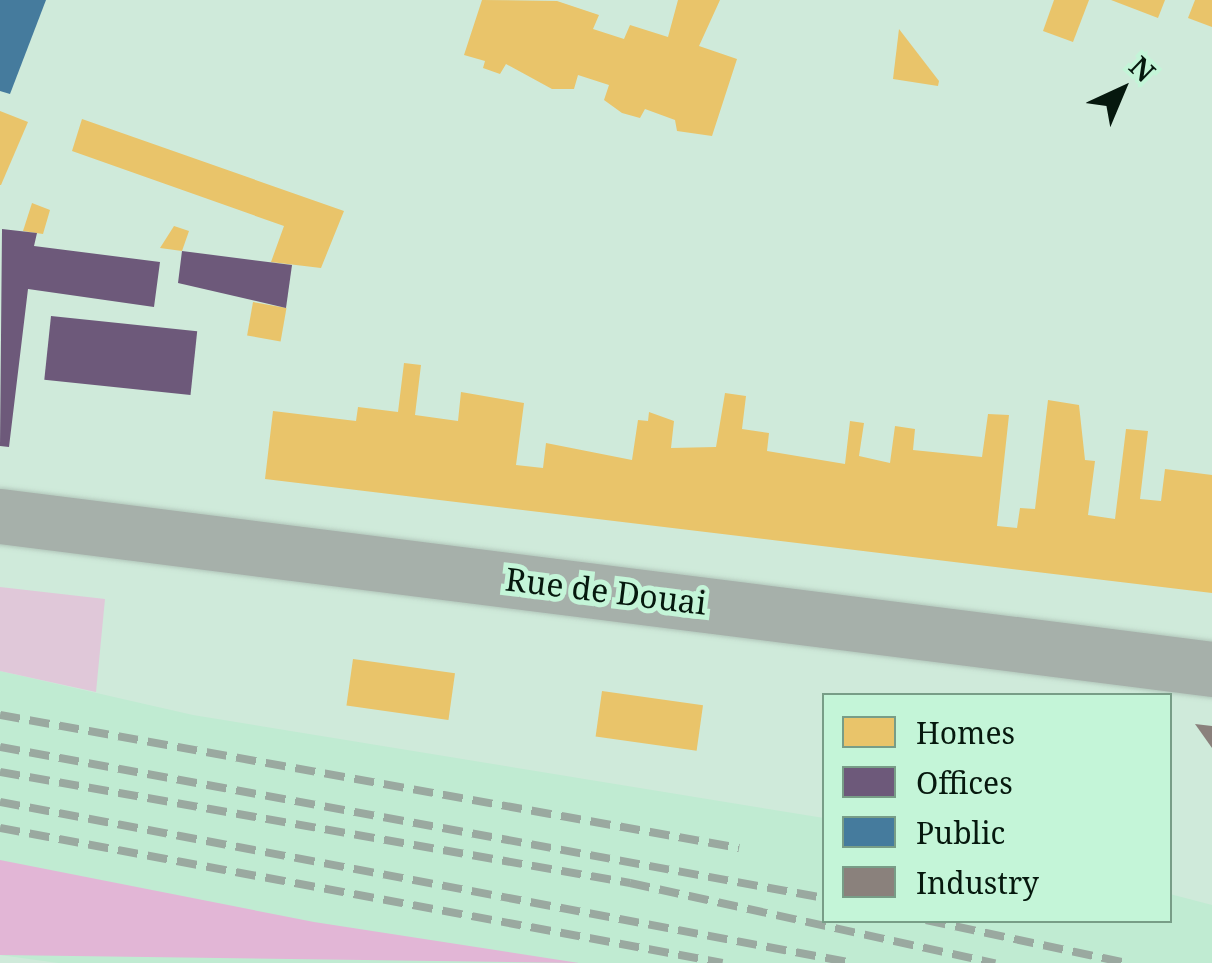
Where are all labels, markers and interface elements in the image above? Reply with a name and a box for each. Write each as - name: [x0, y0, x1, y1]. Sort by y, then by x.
- north arrow: [1072, 40, 1172, 140]
- text: N: [1122, 47, 1164, 90]
- street label: Rue de Douai: [503, 560, 709, 622]
- legend: [822, 693, 1172, 923]
- text: Homes: [916, 712, 1015, 753]
- text: Offices: [916, 762, 1013, 803]
- text: Public: [916, 812, 1005, 853]
- text: Industry: [916, 862, 1039, 903]

